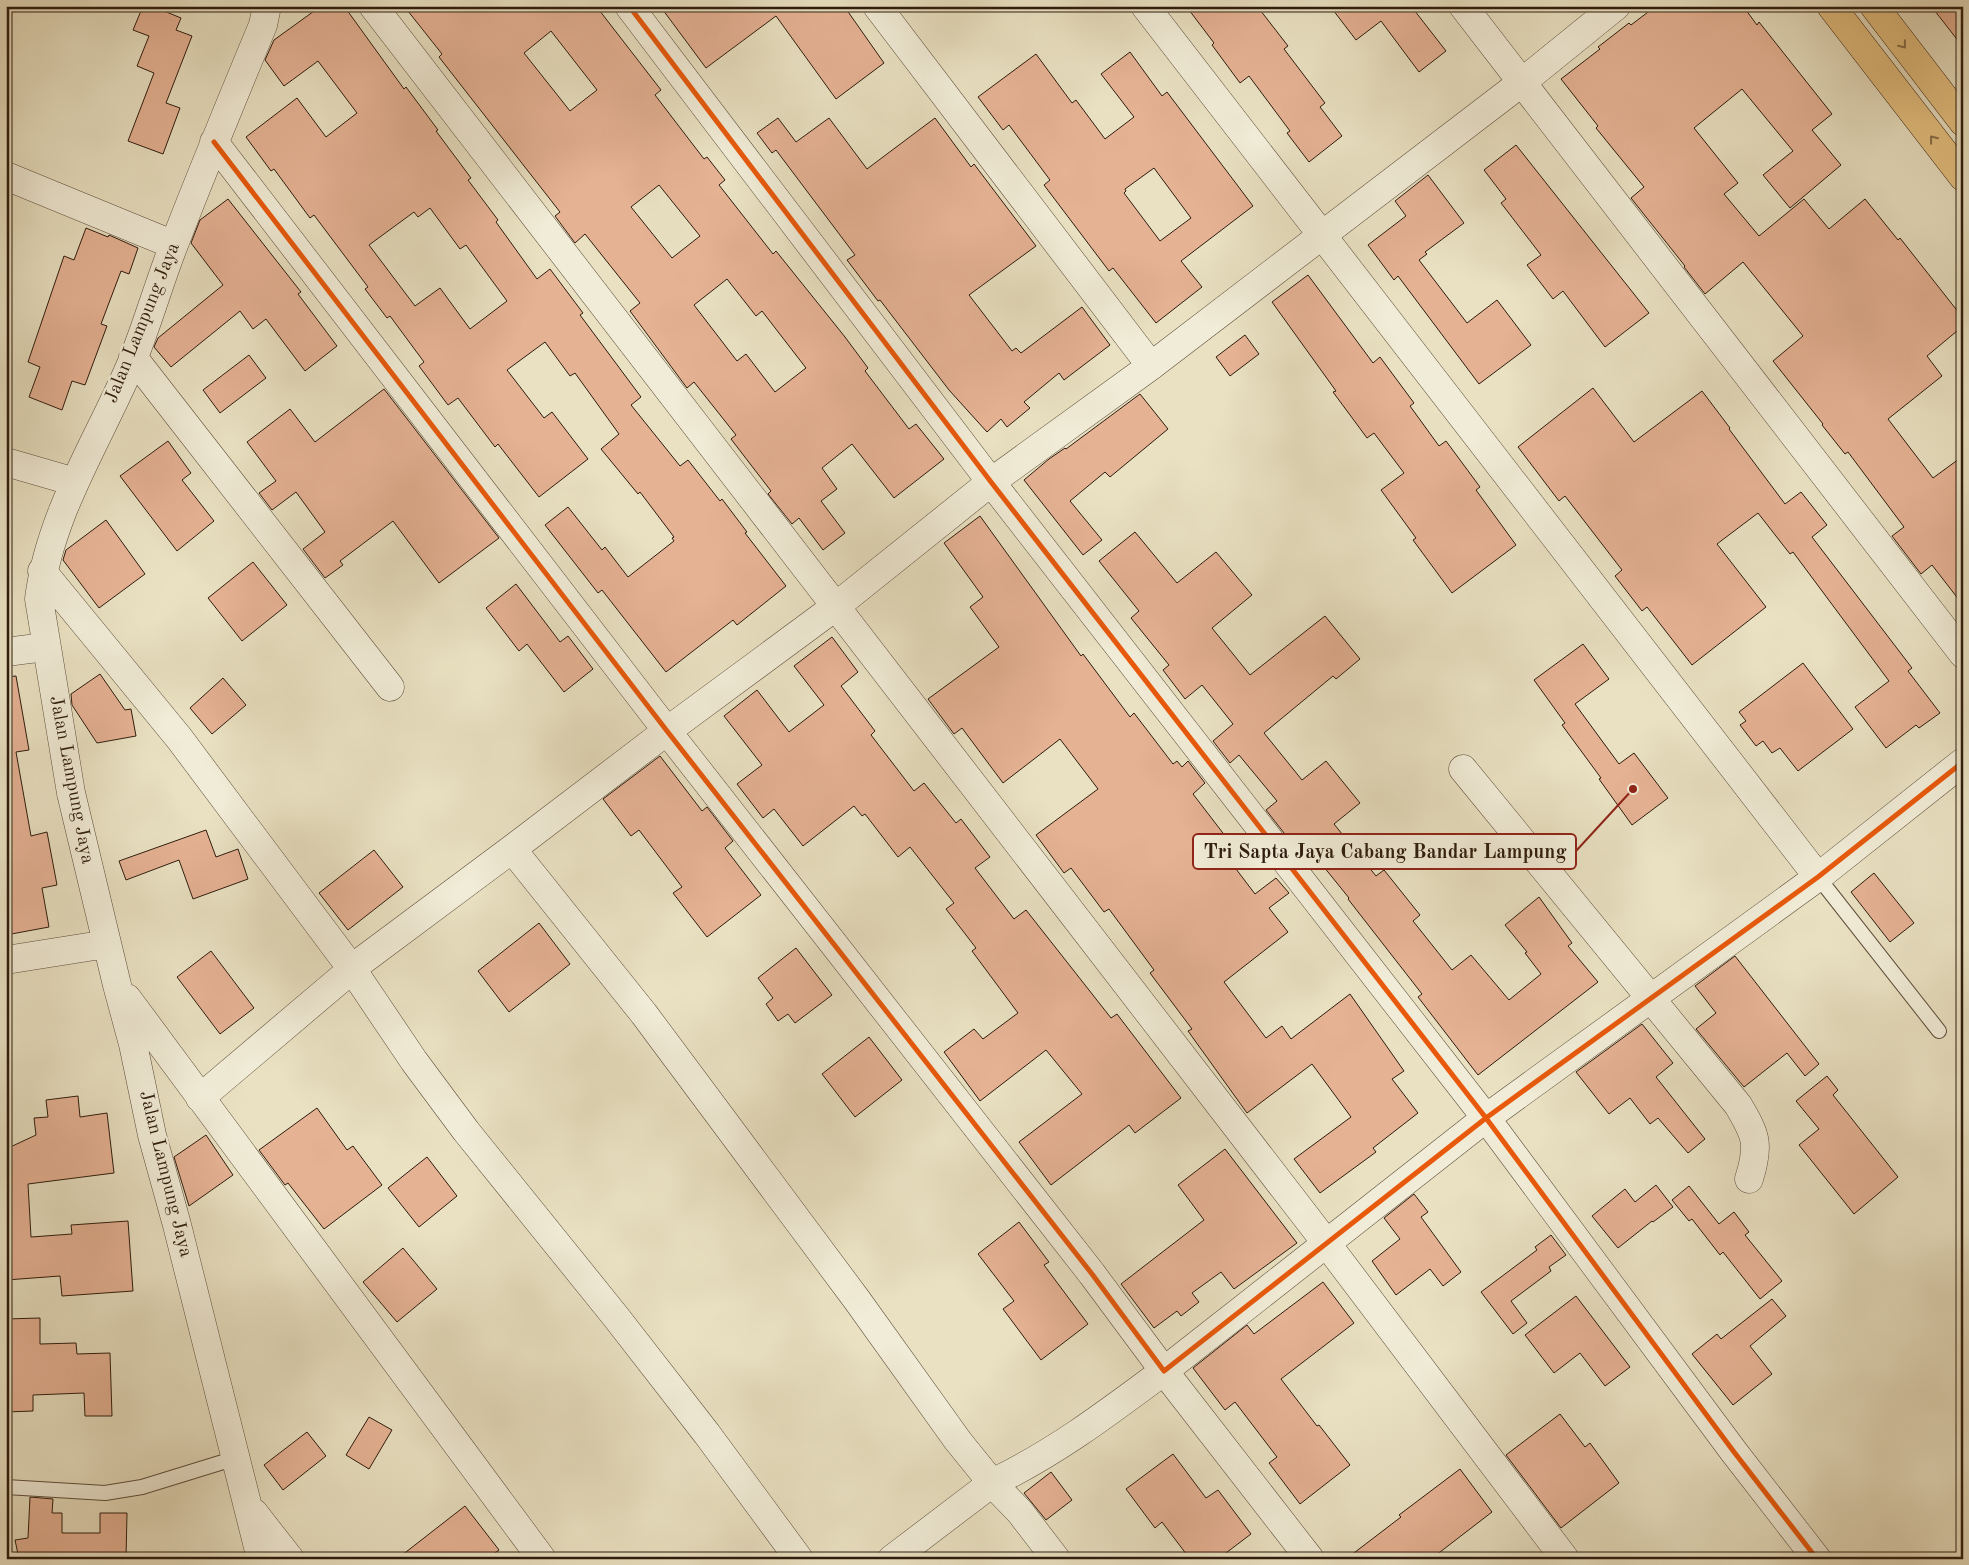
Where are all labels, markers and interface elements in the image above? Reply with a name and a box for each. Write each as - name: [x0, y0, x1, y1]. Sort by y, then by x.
- one-way arrow: [1898, 39, 1906, 48]
- one-way arrow: [1930, 135, 1939, 145]
- street label: Jalan Lampung Jaya: [102, 240, 184, 406]
- street label: Jalan Lampung Jaya: [45, 694, 97, 866]
- callout: Tri Sapta Jaya Cabang Bandar Lampung: [1193, 834, 1576, 869]
- text: Tri Sapta Jaya Cabang Bandar Lampung: [1203, 843, 1567, 863]
- street label: Jalan Lampung Jaya: [135, 1089, 195, 1260]

